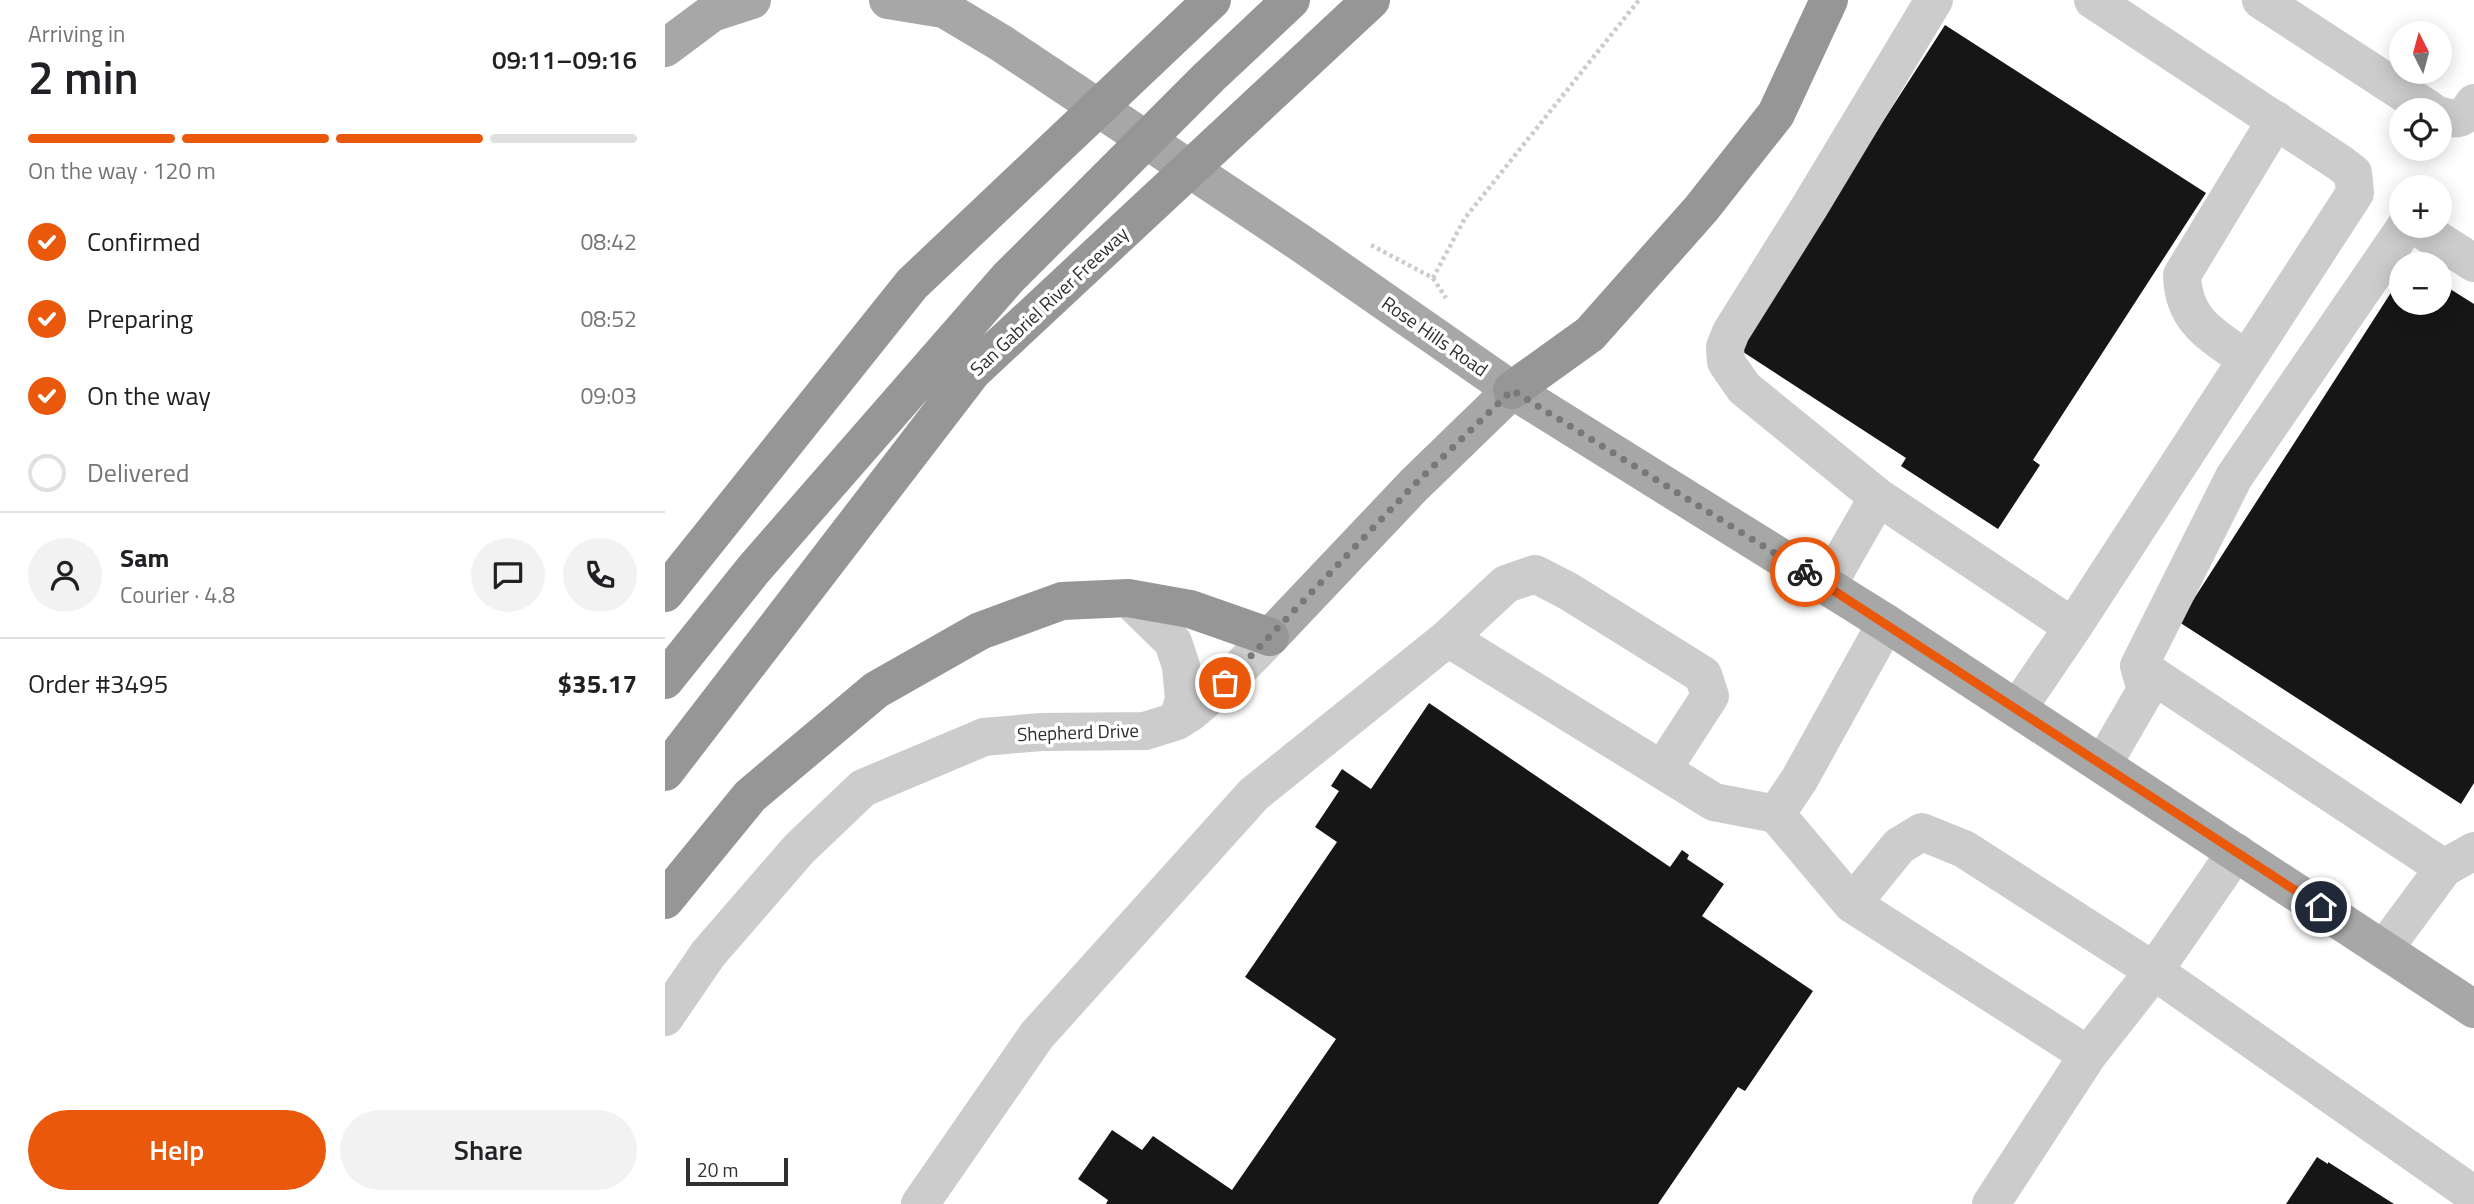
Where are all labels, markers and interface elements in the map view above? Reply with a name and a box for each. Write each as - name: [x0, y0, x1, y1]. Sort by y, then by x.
- text: Arriving in: [28, 16, 125, 51]
- north arrow: [2389, 21, 2452, 84]
- map controls: [2389, 21, 2452, 315]
- text: 09:11–09:16: [492, 40, 637, 79]
- text: 2 min: [28, 42, 139, 112]
- button: locate: [2389, 98, 2452, 161]
- text: On the way · 120 m: [28, 153, 216, 188]
- button: +: [2389, 175, 2452, 238]
- street label: San Gabriel River Freeway: [963, 219, 1134, 382]
- text: Confirmed: [87, 222, 201, 261]
- icon: check: [28, 223, 66, 261]
- text: 08:42: [580, 224, 637, 259]
- button: −: [2389, 252, 2452, 315]
- street label: Rose Hills Road: [1376, 288, 1494, 383]
- text: Preparing: [87, 299, 193, 338]
- icon: check: [28, 300, 66, 338]
- text: 08:52: [580, 301, 637, 336]
- text: On the way: [87, 376, 211, 415]
- icon: check: [28, 377, 66, 415]
- text: 09:03: [580, 378, 637, 413]
- text: Delivered: [87, 453, 190, 492]
- courier: [1770, 537, 1840, 607]
- button: person: [28, 538, 102, 612]
- text: Sam: [120, 538, 169, 577]
- button: chat: [471, 538, 545, 612]
- button: phone: [563, 538, 637, 612]
- icon: bike: [1786, 553, 1824, 591]
- text: Courier · 4.8: [120, 577, 235, 612]
- pin: [1195, 653, 1255, 713]
- text: Order #3495: [28, 664, 168, 703]
- text: $35.17: [558, 664, 637, 703]
- icon: bag: [1206, 664, 1244, 702]
- street label: Shepherd Drive: [1016, 715, 1139, 748]
- pin: [2291, 877, 2351, 937]
- icon: home: [2302, 888, 2340, 926]
- button: Help: [28, 1110, 326, 1190]
- button: Share: [340, 1110, 637, 1190]
- scale bar: [686, 1155, 787, 1187]
- text: 20 m: [697, 1155, 738, 1184]

